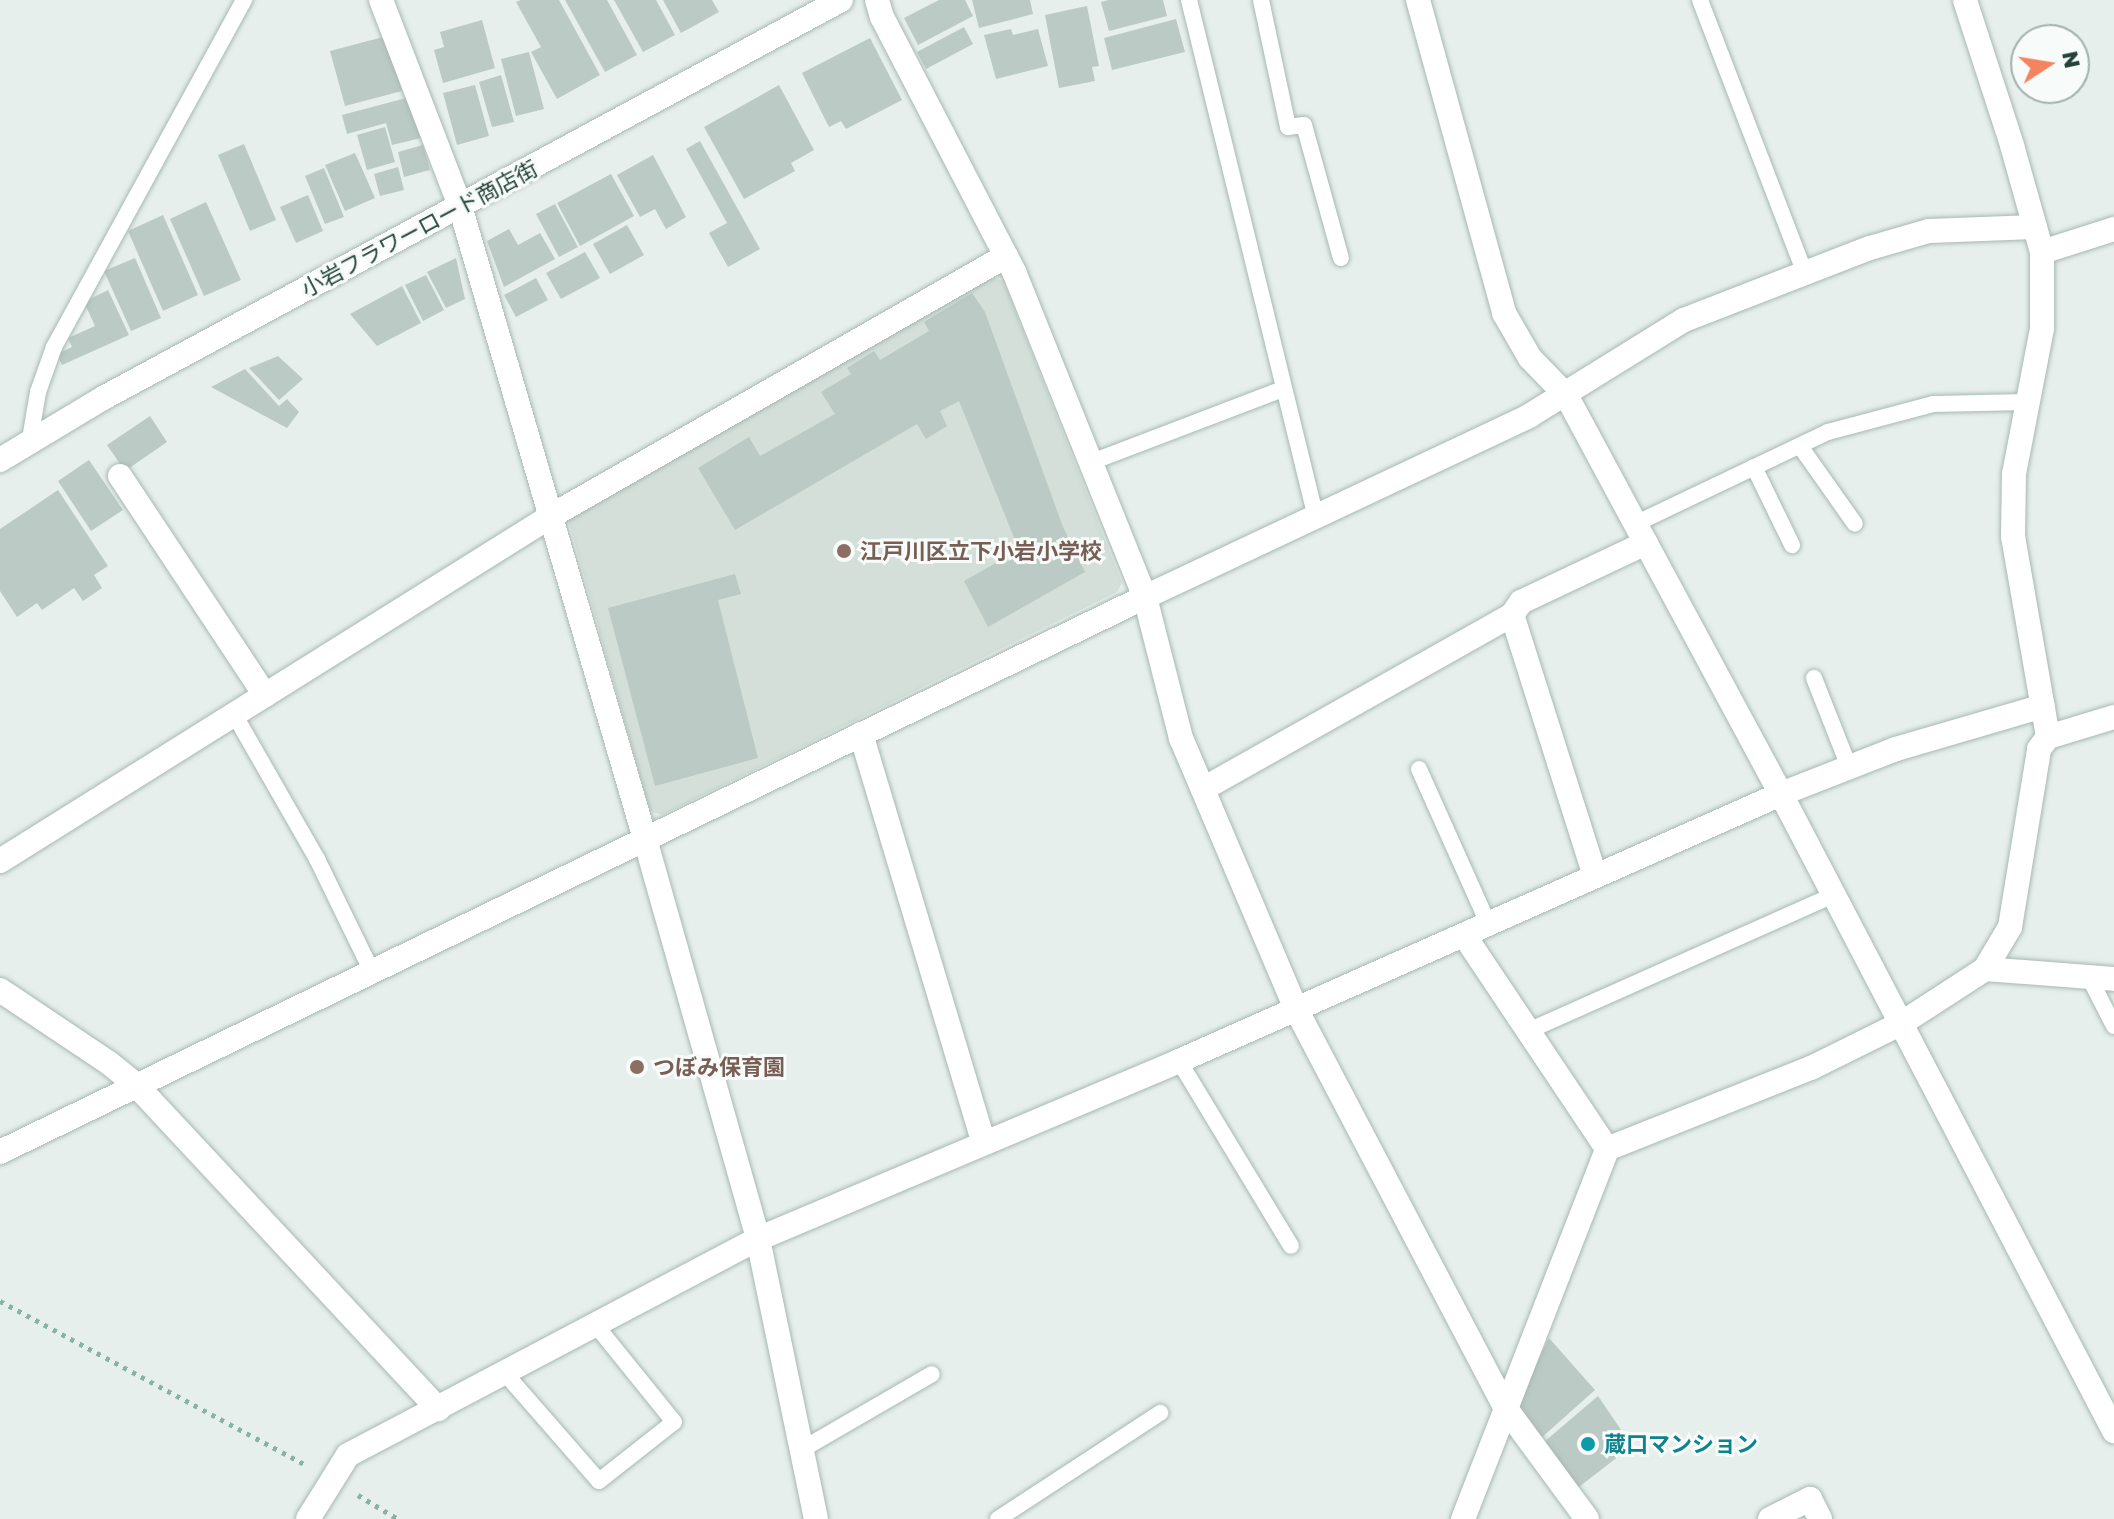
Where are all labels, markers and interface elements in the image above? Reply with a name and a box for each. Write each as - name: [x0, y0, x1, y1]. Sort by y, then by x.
- north arrow: [2010, 24, 2090, 104]
- text: N: [2057, 48, 2087, 70]
- street label: 小岩フラワーロード商店街: [296, 154, 542, 302]
- place label: 江戸川区立下小岩小学校: [860, 538, 1102, 564]
- marker: 江戸川区立下小岩小学校: [835, 542, 853, 560]
- place label: つぼみ保育園: [653, 1054, 785, 1080]
- marker: つぼみ保育園: [628, 1058, 646, 1076]
- place label: 蔵口マンション: [1604, 1431, 1758, 1457]
- marker: 蔵口マンション: [1579, 1435, 1597, 1453]

